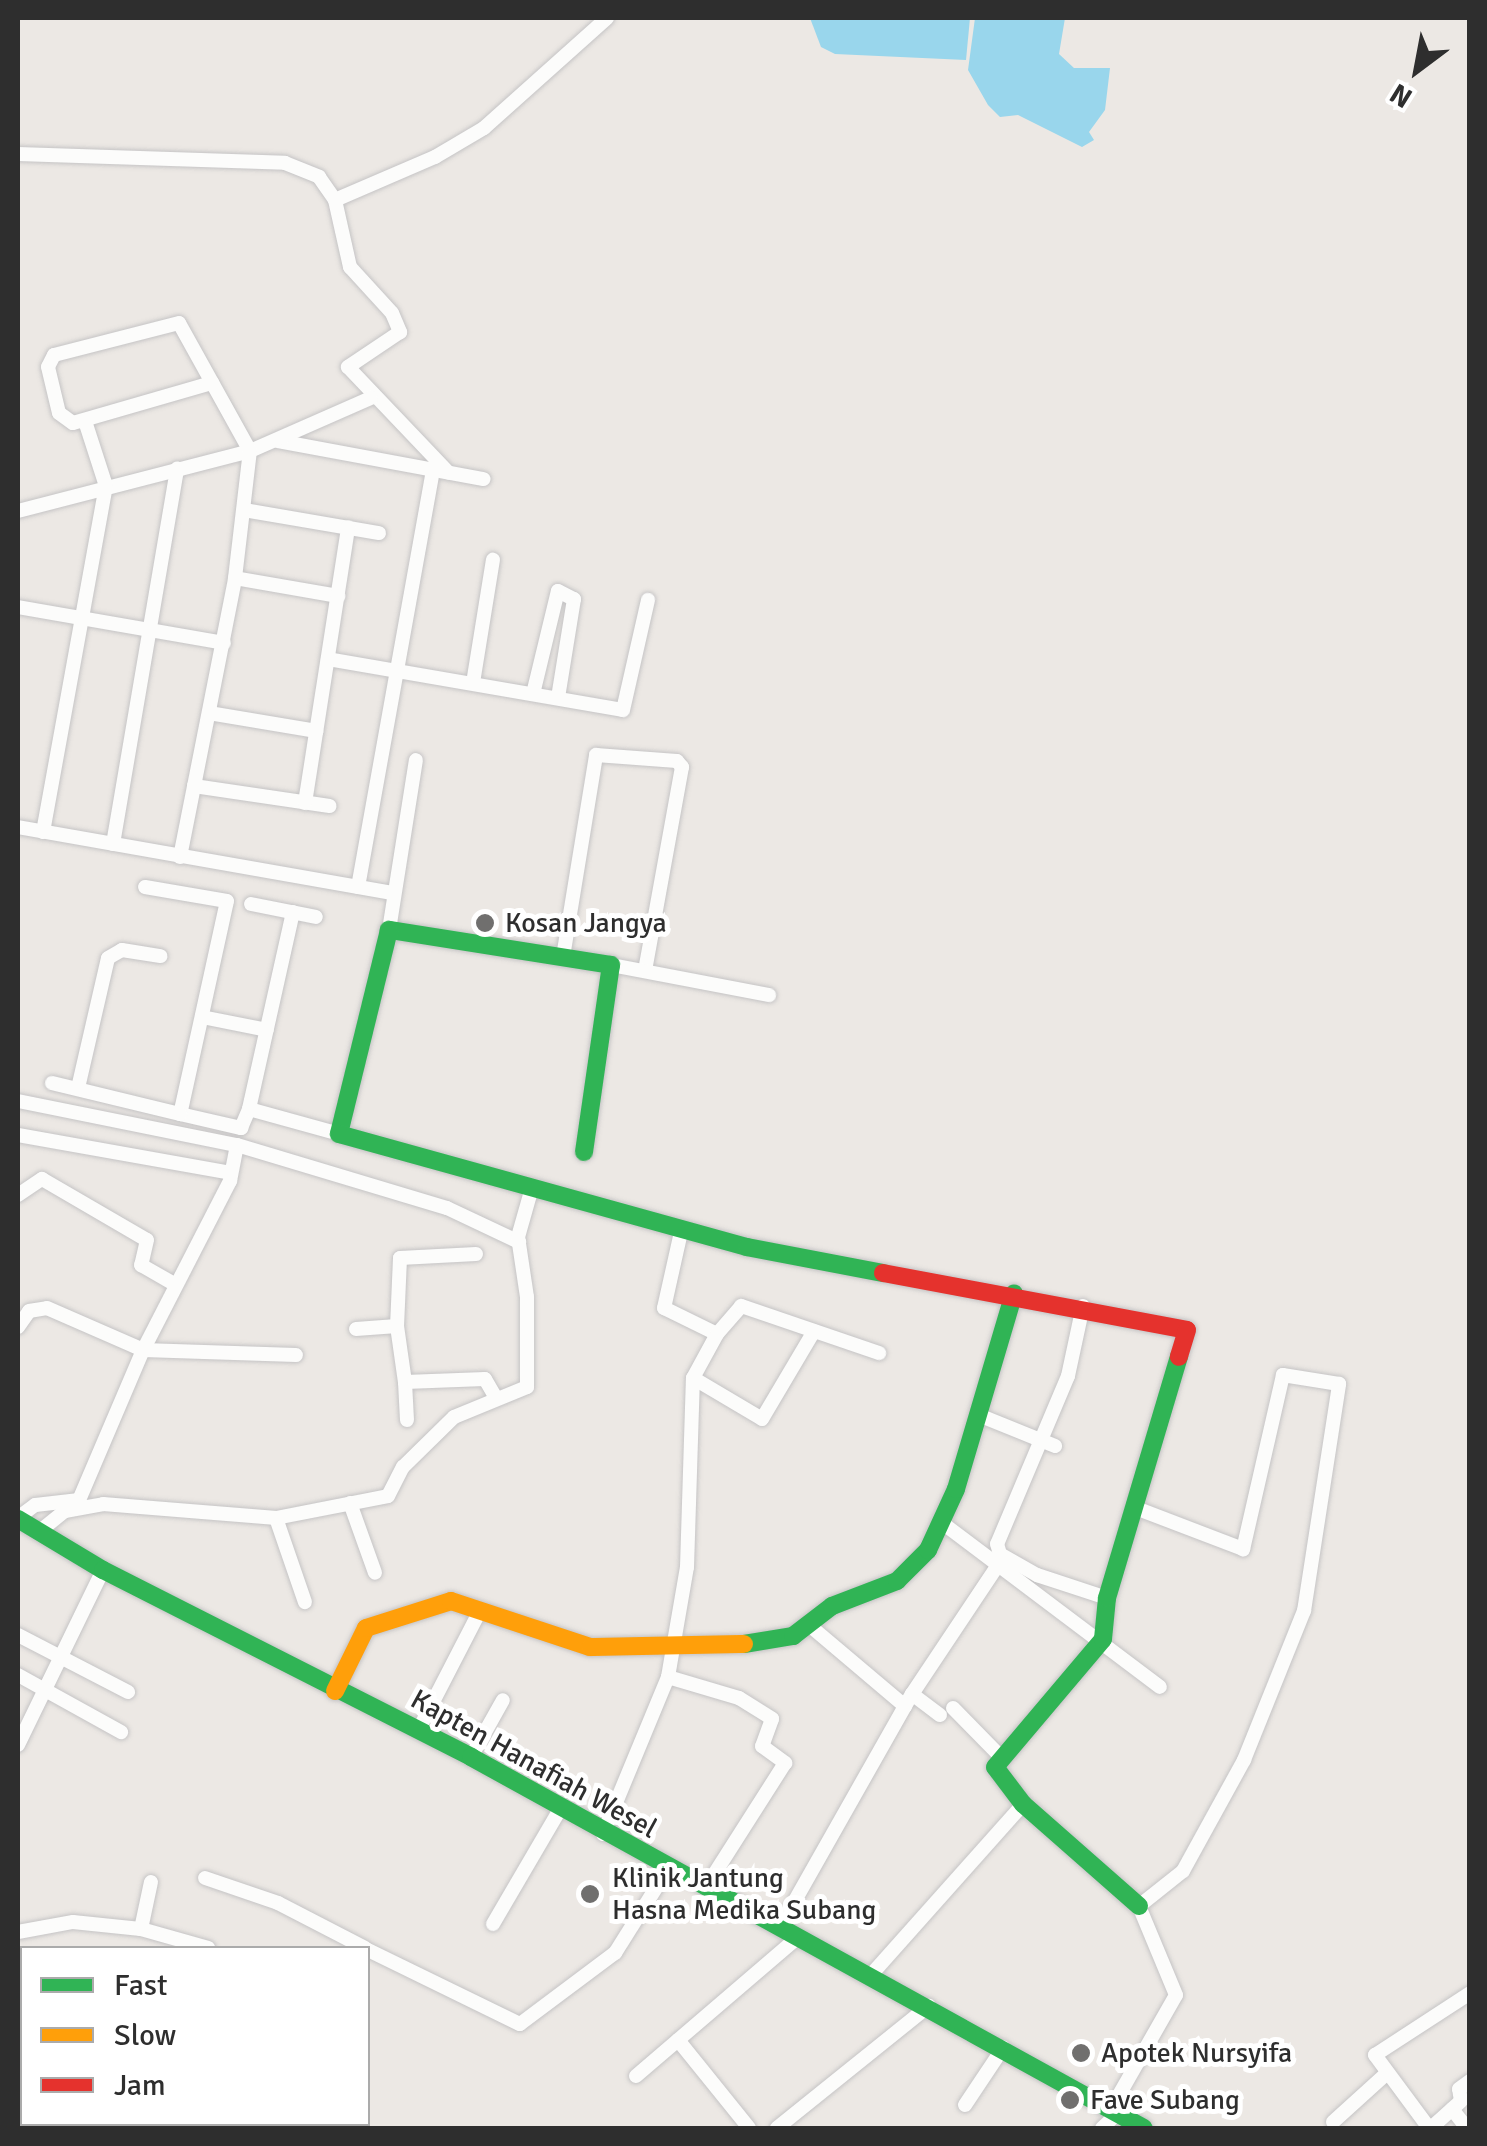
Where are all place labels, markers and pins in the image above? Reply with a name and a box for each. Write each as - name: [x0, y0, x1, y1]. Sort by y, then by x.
- place label: Kosan Jangya: [505, 906, 667, 940]
- marker: Kosan Jangya: [474, 912, 496, 934]
- place label: Klinik Jantung Hasna Medika Subang: [612, 1861, 876, 1927]
- marker: Klinik Jantung Hasna Medika Subang: [577, 1881, 603, 1907]
- place label: Apotek Nursyifa: [1101, 2036, 1292, 2070]
- marker: Apotek Nursyifa: [1070, 2042, 1092, 2064]
- place label: Fave Subang: [1090, 2083, 1240, 2117]
- marker: Fave Subang: [1059, 2089, 1081, 2111]

